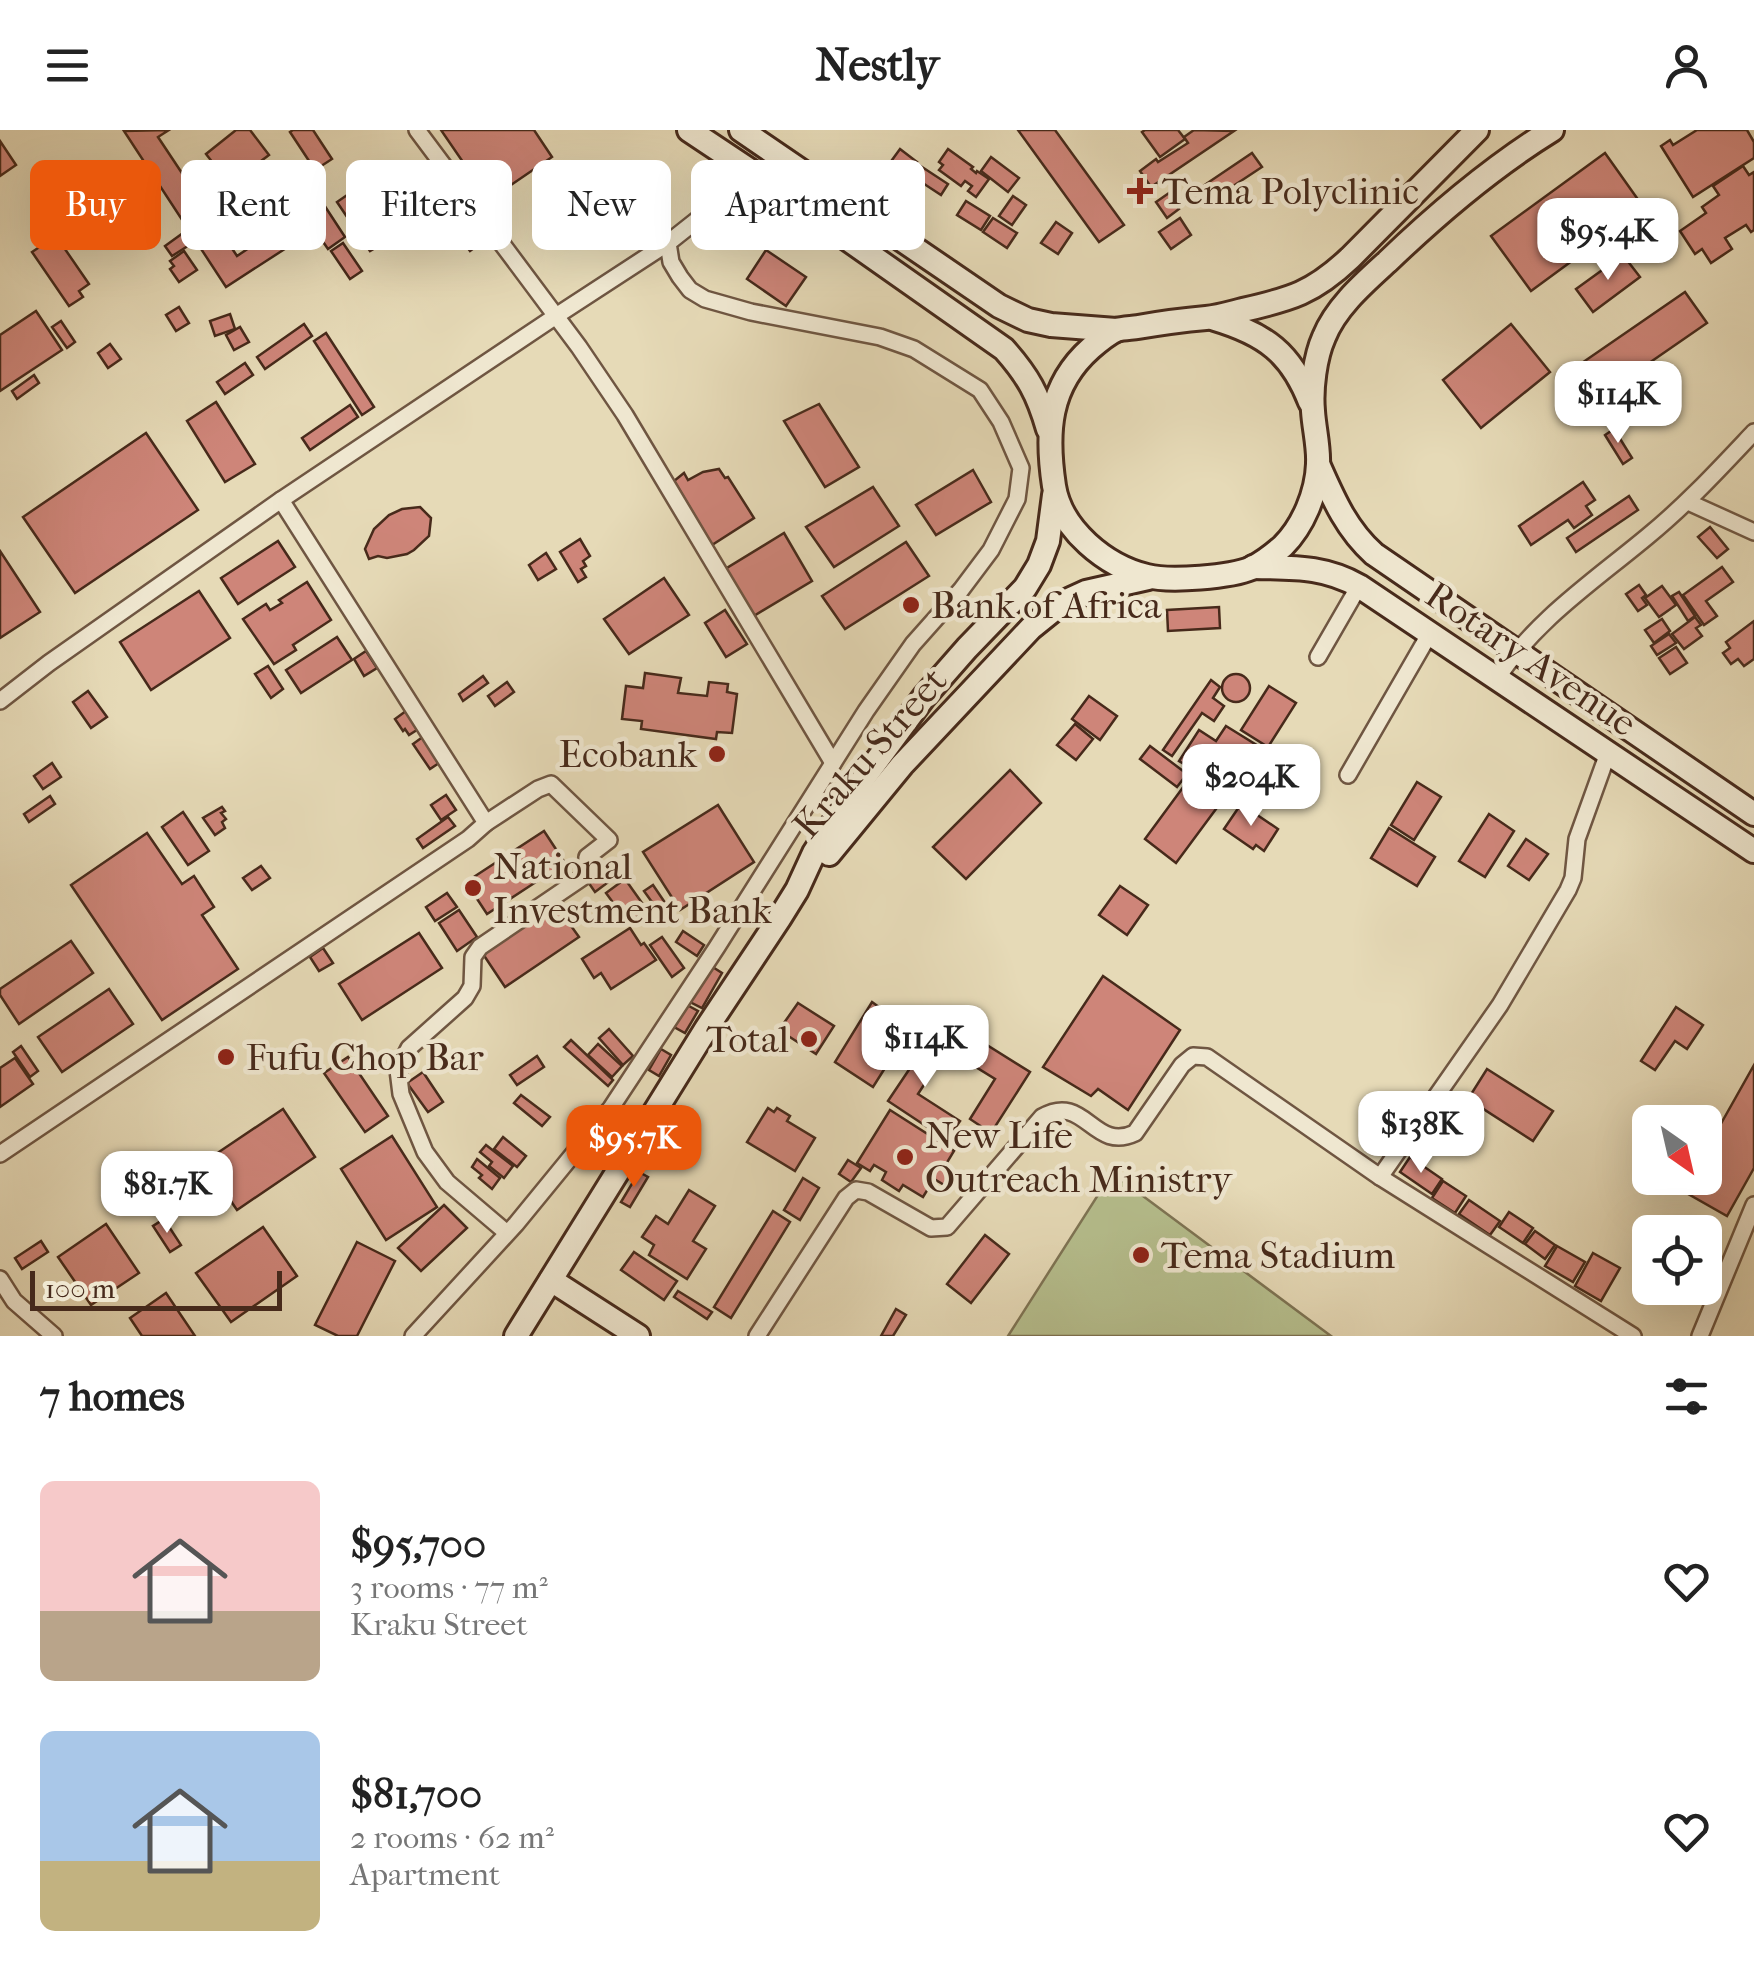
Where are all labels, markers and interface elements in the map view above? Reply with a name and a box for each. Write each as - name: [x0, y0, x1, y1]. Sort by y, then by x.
- icon: menu: [40, 38, 95, 93]
- icon: person: [1659, 38, 1714, 93]
- text: Nestly: [815, 39, 939, 92]
- chip: Buy: [30, 160, 161, 250]
- chip: Rent: [181, 160, 326, 250]
- chip: Filters: [346, 160, 512, 250]
- chip: New: [532, 160, 671, 250]
- chip: Apartment: [691, 160, 925, 250]
- place label: Tema Polyclinic: [1162, 169, 1419, 214]
- marker: Tema Polyclinic: [1127, 178, 1153, 204]
- pin: $95.4K: [1527, 198, 1689, 283]
- text: $95.4K: [1559, 212, 1657, 249]
- pin: $114K: [1548, 361, 1688, 446]
- text: $114K: [1577, 375, 1659, 412]
- street label: Rotary Avenue: [1417, 572, 1645, 746]
- place label: Bank of Africa: [931, 583, 1162, 628]
- marker: Bank of Africa: [900, 594, 922, 616]
- street label: Kraku Street: [784, 658, 956, 847]
- place label: Ecobank: [559, 732, 697, 777]
- marker: Ecobank: [706, 743, 728, 765]
- pin: $204K: [1181, 744, 1321, 829]
- text: $204K: [1204, 758, 1298, 795]
- place label: National Investment Bank: [493, 844, 772, 933]
- marker: National Investment Bank: [462, 877, 484, 899]
- pin: $114K: [855, 1005, 995, 1090]
- place label: Total: [706, 1017, 789, 1062]
- text: $114K: [884, 1019, 966, 1056]
- marker: Total: [798, 1028, 820, 1050]
- place label: Fufu Chop Bar: [246, 1035, 484, 1080]
- marker: Fufu Chop Bar: [215, 1046, 237, 1068]
- pin: $138K: [1351, 1091, 1491, 1176]
- pin: $95.7K: [553, 1105, 715, 1190]
- text: $138K: [1380, 1105, 1462, 1142]
- north arrow: [1632, 1105, 1722, 1195]
- map controls: [1632, 1105, 1722, 1305]
- place label: New Life Outreach Ministry: [925, 1113, 1233, 1202]
- text: $95.7K: [588, 1119, 680, 1156]
- marker: New Life Outreach Ministry: [894, 1146, 916, 1168]
- pin: $81.7K: [86, 1151, 248, 1236]
- text: $81.7K: [123, 1165, 211, 1202]
- button: locate: [1632, 1215, 1722, 1305]
- place label: Tema Stadium: [1161, 1233, 1395, 1278]
- marker: Tema Stadium: [1130, 1244, 1152, 1266]
- scale bar: [30, 1266, 282, 1310]
- text: 100 m: [45, 1272, 115, 1305]
- icon: filters: [1659, 1369, 1714, 1424]
- text: 7 homes: [40, 1372, 185, 1421]
- text: $95,700: [350, 1520, 486, 1569]
- icon: home: [120, 1521, 240, 1641]
- icon: heart: [1659, 1554, 1714, 1609]
- text: 3 rooms · 77 m²: [350, 1569, 548, 1606]
- text: Kraku Street: [350, 1606, 528, 1643]
- text: $81,700: [350, 1770, 482, 1819]
- icon: home: [120, 1771, 240, 1891]
- icon: heart: [1659, 1804, 1714, 1859]
- text: 2 rooms · 62 m²: [350, 1819, 554, 1856]
- text: Apartment: [350, 1856, 500, 1893]

